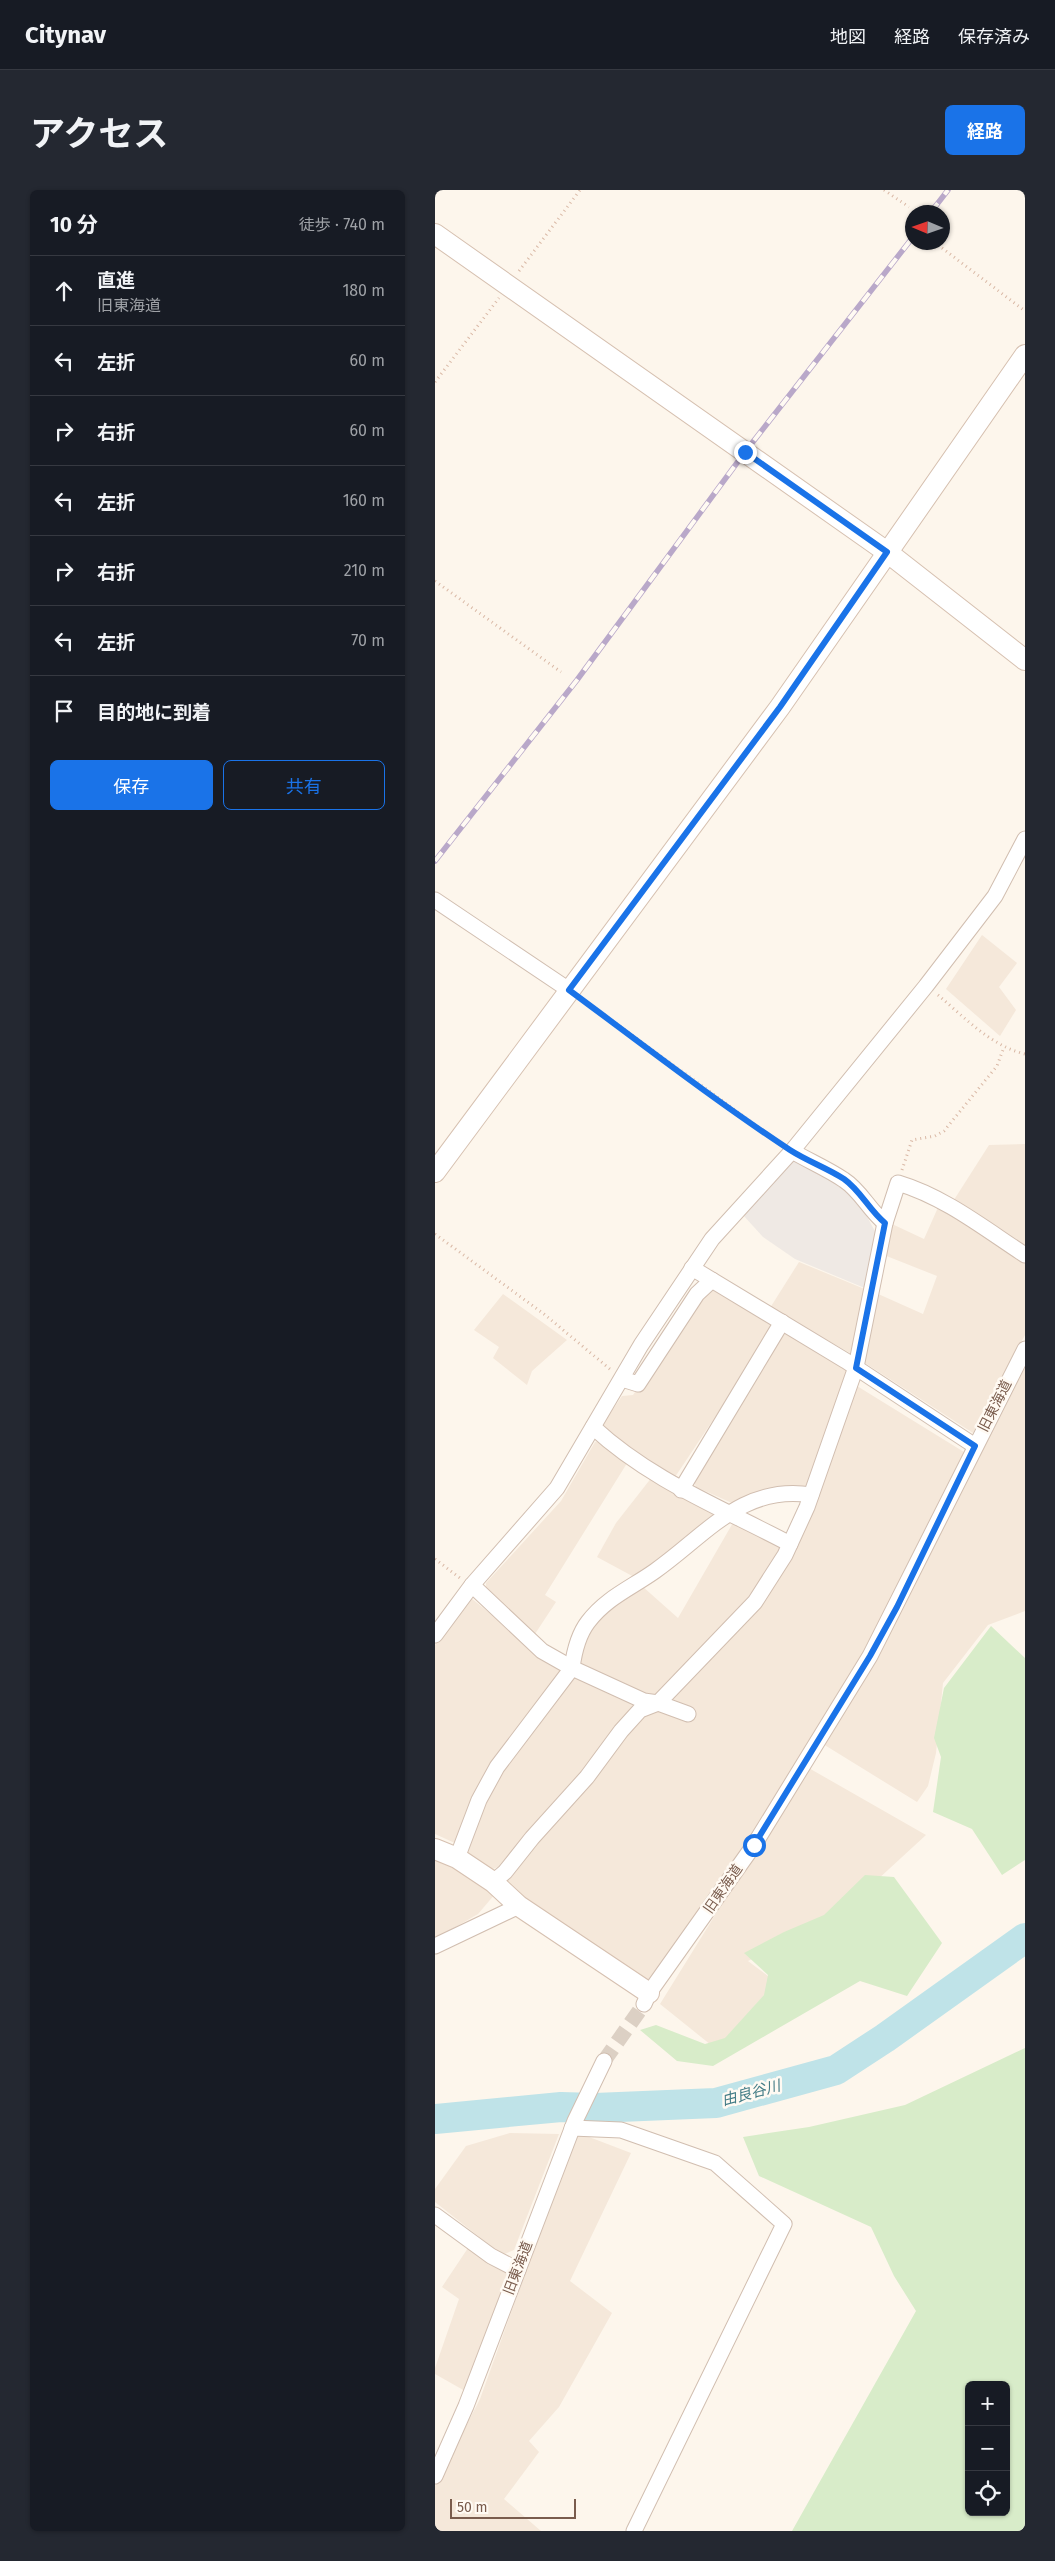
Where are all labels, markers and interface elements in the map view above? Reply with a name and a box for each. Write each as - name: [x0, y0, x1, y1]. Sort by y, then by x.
- text: Citynav: [25, 21, 106, 49]
- text: 地図: [830, 26, 866, 48]
- text: 経路: [894, 26, 930, 48]
- text: 保存済み: [958, 26, 1030, 48]
- button: 経路: [945, 105, 1025, 155]
- text: アクセス: [30, 113, 168, 155]
- north arrow: [905, 205, 950, 250]
- text: 10 分: [50, 212, 98, 238]
- text: 徒歩 · 740 m: [299, 215, 385, 234]
- text: 直進: [97, 269, 135, 292]
- icon: ahead: [50, 277, 78, 305]
- text: 180 m: [342, 281, 385, 300]
- text: 旧東海道: [97, 296, 161, 315]
- icon: left: [50, 347, 78, 375]
- text: 左折: [97, 351, 135, 374]
- text: 60 m: [350, 351, 385, 370]
- icon: right: [50, 417, 78, 445]
- text: 右折: [97, 421, 135, 444]
- text: 60 m: [350, 421, 385, 440]
- route end: [734, 441, 757, 464]
- icon: left: [50, 487, 78, 515]
- text: 左折: [97, 491, 135, 514]
- text: 160 m: [343, 491, 385, 510]
- icon: right: [50, 557, 78, 585]
- text: 右折: [97, 561, 135, 584]
- text: 210 m: [344, 561, 385, 580]
- icon: left: [50, 627, 78, 655]
- text: 左折: [97, 631, 135, 654]
- text: 70 m: [351, 631, 385, 650]
- icon: arrive: [50, 697, 78, 725]
- text: 目的地に到着: [97, 701, 211, 724]
- button: 保存: [50, 760, 213, 810]
- button: 共有: [223, 760, 385, 810]
- street label: 旧東海道: [975, 1377, 1015, 1435]
- route start: [743, 1834, 766, 1857]
- street label: 旧東海道: [700, 1861, 746, 1917]
- water label: 由良谷川: [720, 2076, 784, 2109]
- street label: 旧東海道: [500, 2239, 536, 2297]
- map controls: [965, 2381, 1010, 2516]
- button: +: [965, 2381, 1010, 2426]
- button: −: [965, 2426, 1010, 2471]
- button: locate: [965, 2471, 1010, 2516]
- scale bar: [450, 2496, 576, 2519]
- text: 50 m: [457, 2499, 488, 2516]

